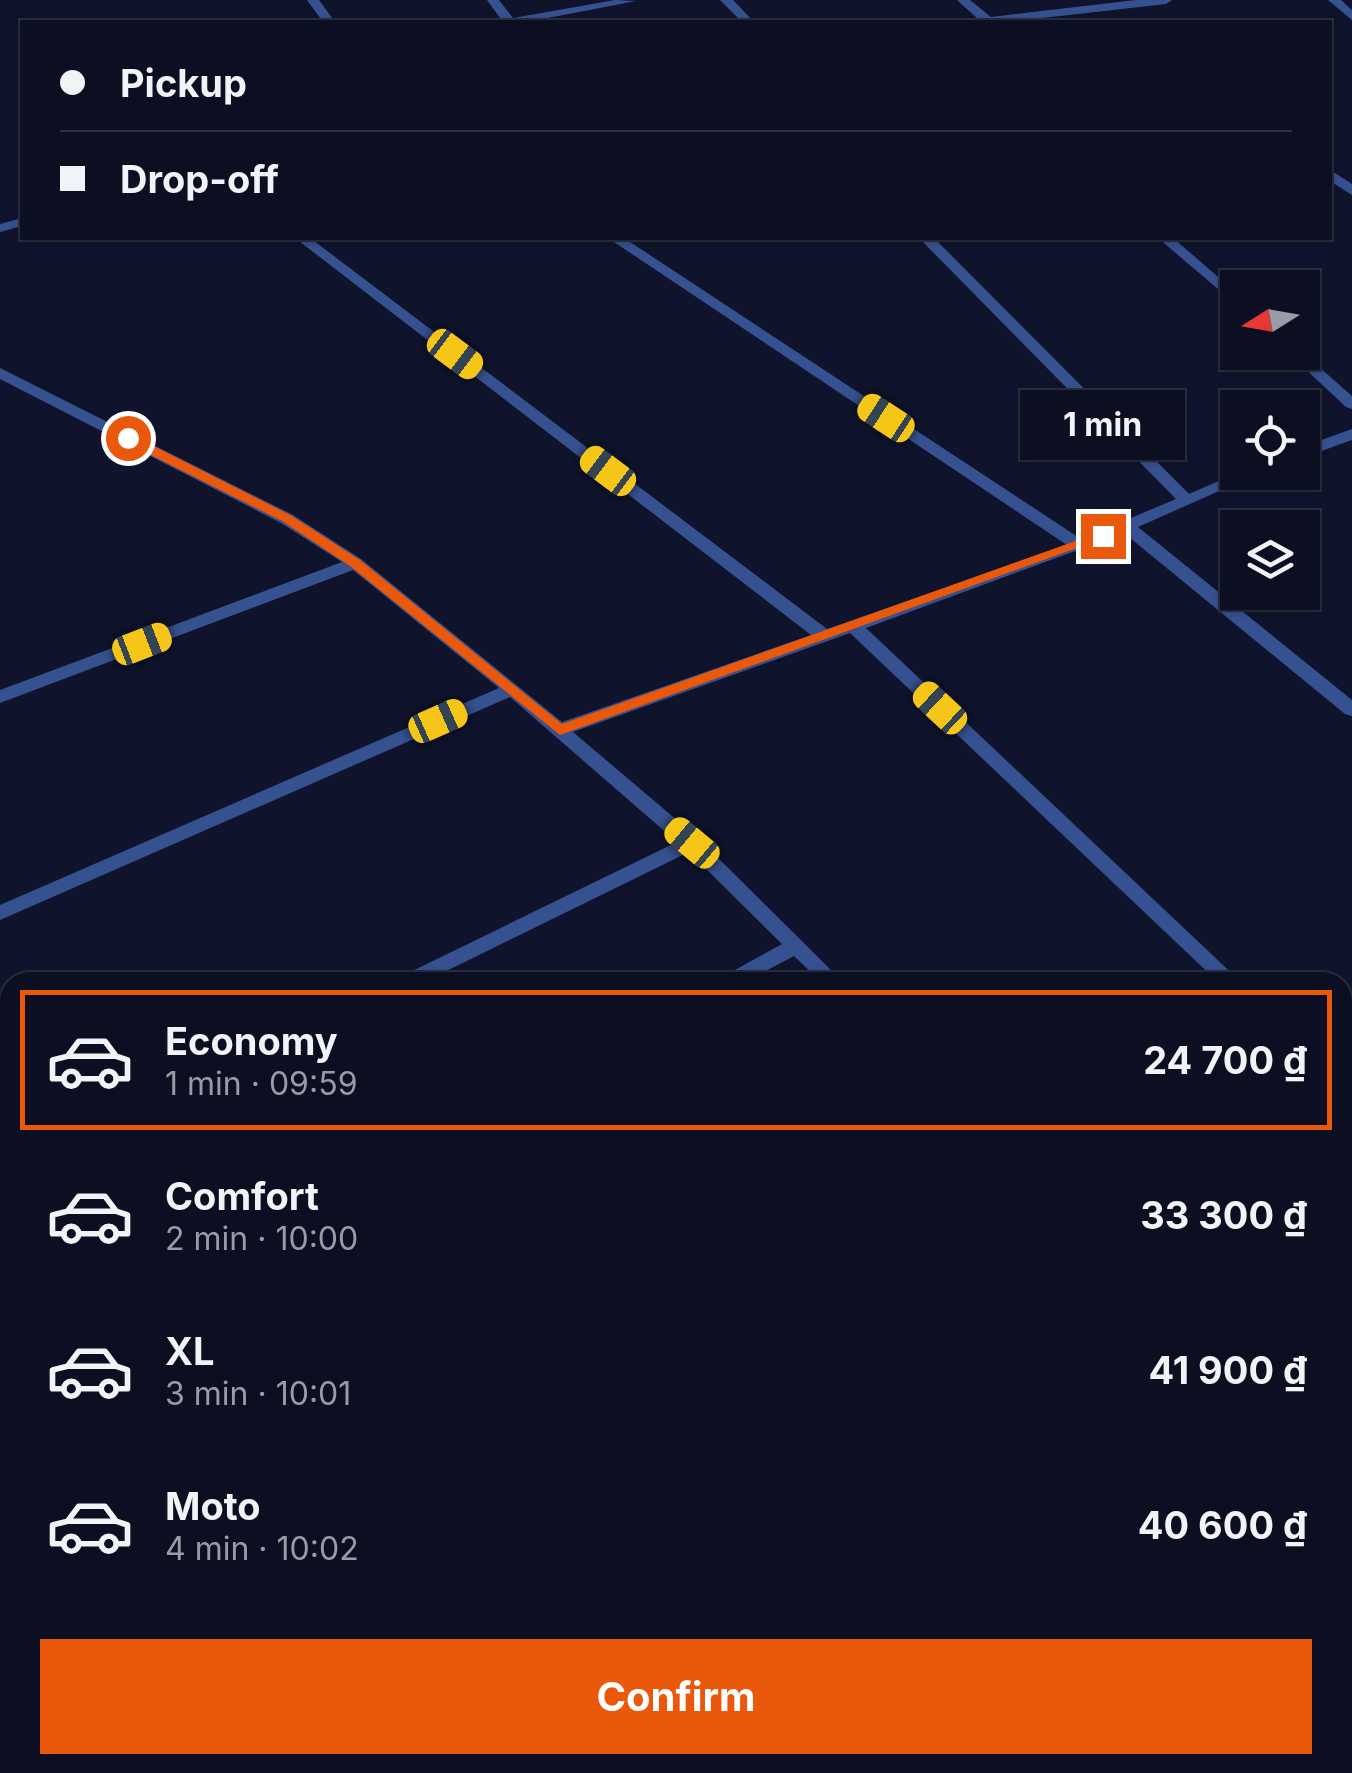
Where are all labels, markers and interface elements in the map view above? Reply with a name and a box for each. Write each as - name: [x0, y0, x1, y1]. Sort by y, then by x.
- text: Pickup: [120, 60, 247, 106]
- text: Drop-off: [120, 156, 279, 202]
- north arrow: [1220, 270, 1320, 370]
- map controls: [1220, 270, 1320, 610]
- car: [422, 324, 488, 384]
- car: [853, 389, 919, 447]
- button: locate: [1220, 390, 1320, 490]
- callout: 1 min: [1020, 391, 1186, 461]
- text: 1 min: [1063, 405, 1142, 444]
- route start: [106, 416, 151, 461]
- car: [575, 441, 641, 501]
- button: layers: [1220, 510, 1320, 610]
- route end: [1081, 514, 1126, 559]
- car: [109, 619, 175, 669]
- car: [908, 677, 972, 739]
- car: [404, 695, 472, 747]
- car: [659, 812, 725, 874]
- icon: car: [45, 1015, 135, 1105]
- text: Economy: [165, 1018, 338, 1064]
- text: 24 700 ₫: [1143, 1037, 1307, 1083]
- text: 1 min · 09:59: [165, 1064, 357, 1103]
- icon: car: [45, 1170, 135, 1260]
- text: Comfort: [165, 1173, 319, 1219]
- text: 33 300 ₫: [1140, 1192, 1307, 1238]
- text: 2 min · 10:00: [165, 1219, 358, 1258]
- icon: car: [45, 1325, 135, 1415]
- text: XL: [165, 1328, 215, 1374]
- text: 41 900 ₫: [1148, 1347, 1307, 1393]
- text: 3 min · 10:01: [165, 1374, 351, 1413]
- icon: car: [45, 1480, 135, 1570]
- text: Moto: [165, 1483, 261, 1529]
- text: 40 600 ₫: [1138, 1502, 1307, 1548]
- text: 4 min · 10:02: [165, 1529, 359, 1568]
- button: Confirm: [40, 1639, 1312, 1754]

